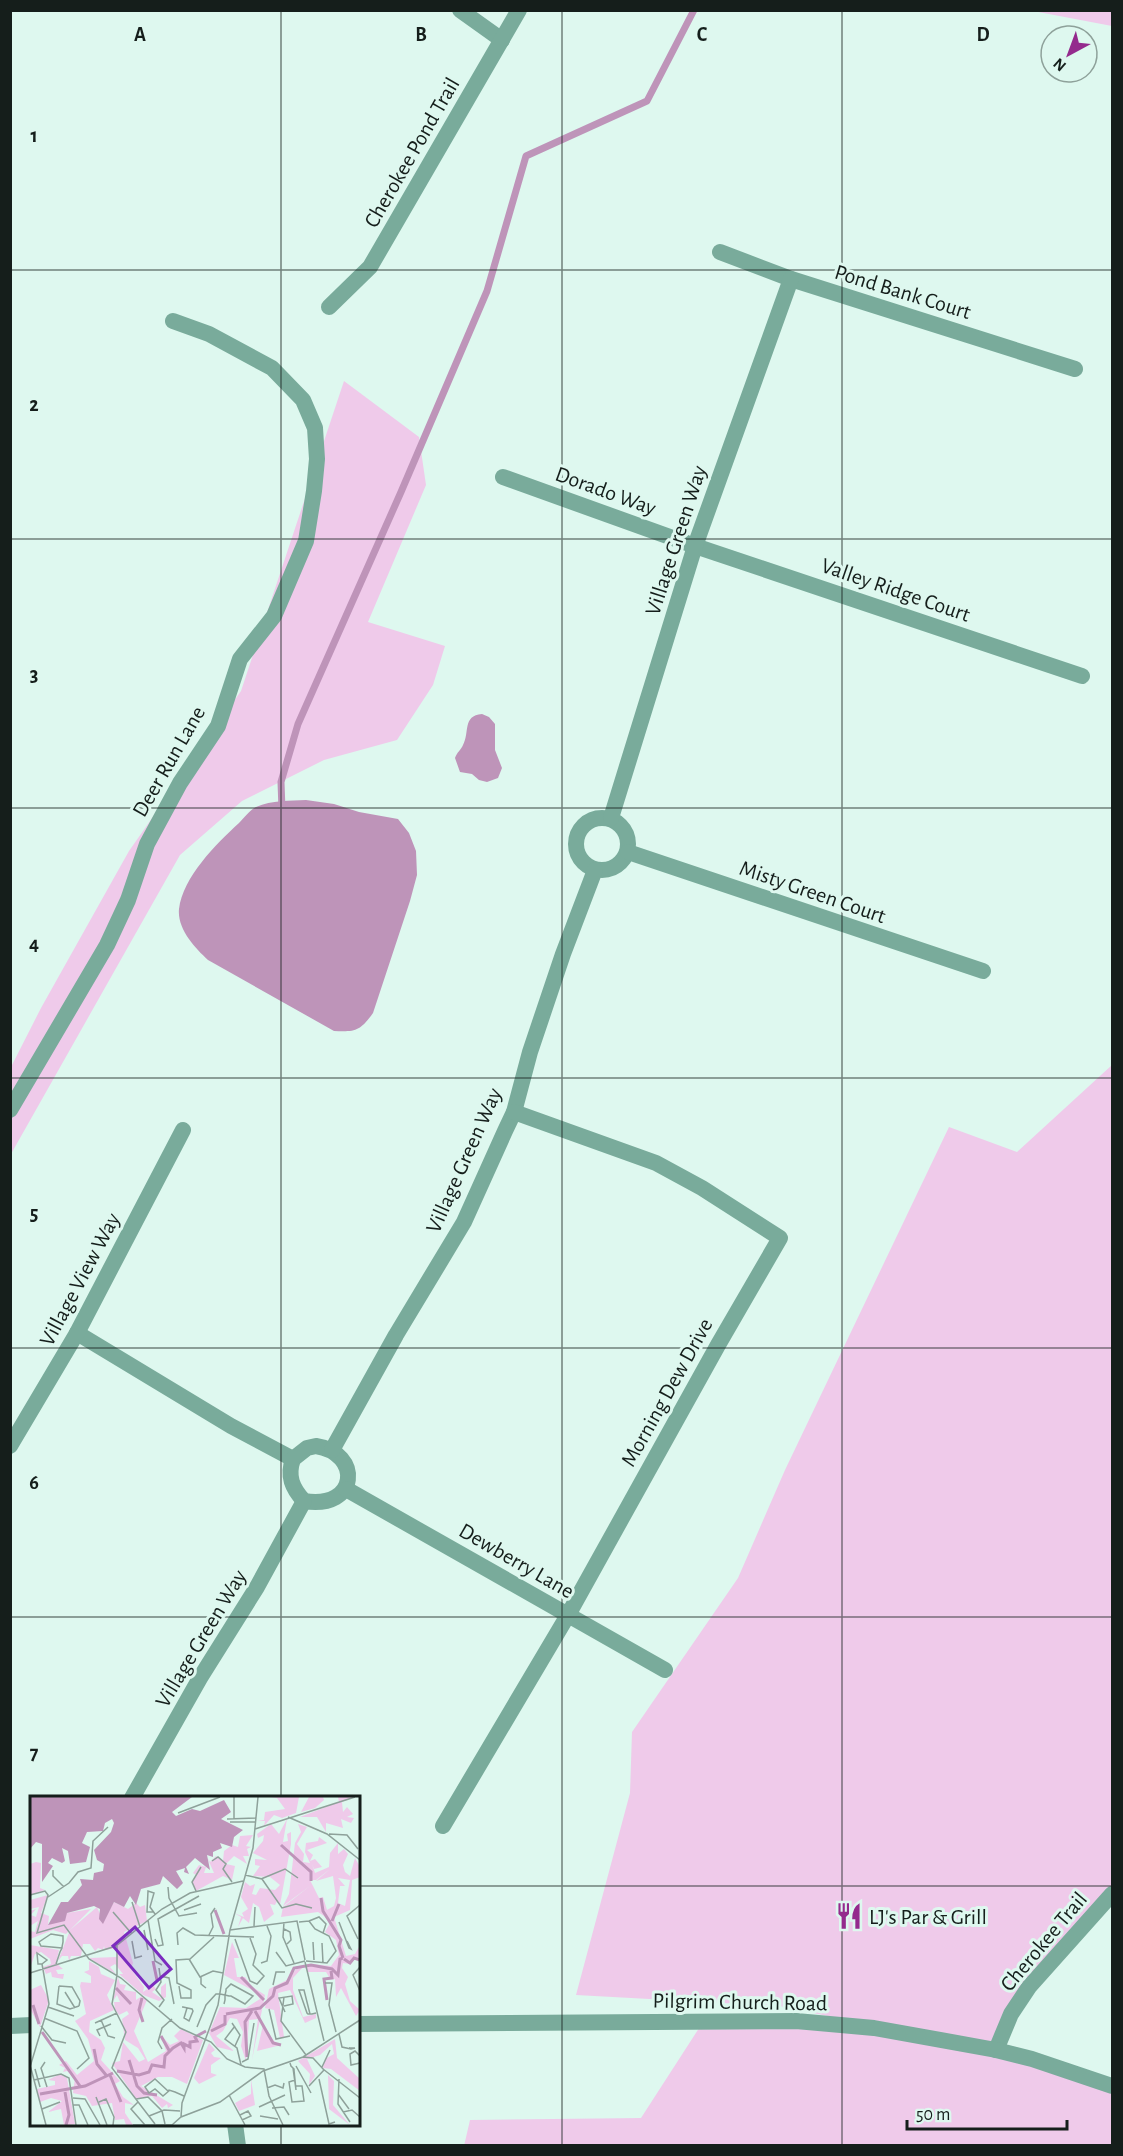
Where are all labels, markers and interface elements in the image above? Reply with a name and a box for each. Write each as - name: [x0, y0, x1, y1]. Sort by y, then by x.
- north arrow: [1039, 24, 1099, 84]
- text: A: [134, 25, 146, 45]
- text: B: [415, 25, 427, 45]
- text: C: [697, 25, 708, 45]
- text: D: [976, 25, 990, 45]
- text: N: [1050, 55, 1069, 74]
- street label: Cherokee Pond Trail: [360, 74, 464, 231]
- text: 1: [30, 126, 38, 146]
- street label: Pond Bank Court: [832, 261, 973, 323]
- text: 2: [29, 395, 39, 415]
- street label: Village Green Way: [641, 462, 711, 618]
- street label: Dorado Way: [552, 463, 659, 520]
- street label: Valley Ridge Court: [818, 554, 973, 626]
- text: 3: [30, 665, 38, 685]
- street label: Deer Run Lane: [128, 702, 209, 821]
- street label: Misty Green Court: [737, 857, 889, 927]
- text: 4: [29, 934, 39, 954]
- street label: Village Green Way: [422, 1084, 506, 1236]
- text: 5: [30, 1204, 38, 1224]
- street label: Village View Way: [36, 1209, 124, 1350]
- street label: Morning Dew Drive: [617, 1315, 717, 1470]
- text: 6: [29, 1473, 39, 1493]
- street label: Dewberry Lane: [455, 1519, 578, 1603]
- street label: Village Green Way: [151, 1565, 251, 1711]
- text: 7: [30, 1743, 39, 1763]
- inset map: [30, 1796, 360, 2126]
- street label: Cherokee Trail: [996, 1888, 1091, 1995]
- restaurant icon: LJ's Par & Grill: [834, 1901, 864, 1931]
- place label: LJ's Par & Grill: [869, 1906, 987, 1928]
- street label: Pilgrim Church Road: [652, 1989, 828, 2015]
- scale bar: [907, 2093, 1068, 2131]
- text: 50 m: [916, 2106, 950, 2124]

